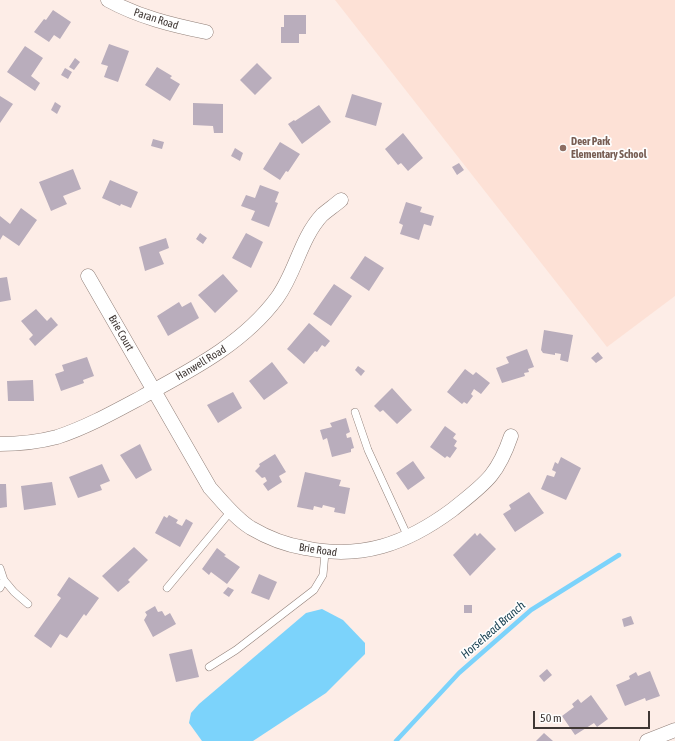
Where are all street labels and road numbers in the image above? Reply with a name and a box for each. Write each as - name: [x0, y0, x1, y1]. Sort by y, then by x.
- street label: Paran Road: [132, 6, 180, 32]
- street label: Brie Court: [105, 313, 137, 353]
- street label: Hanwell Road: [173, 343, 229, 383]
- street label: Brie Road: [298, 540, 338, 560]

